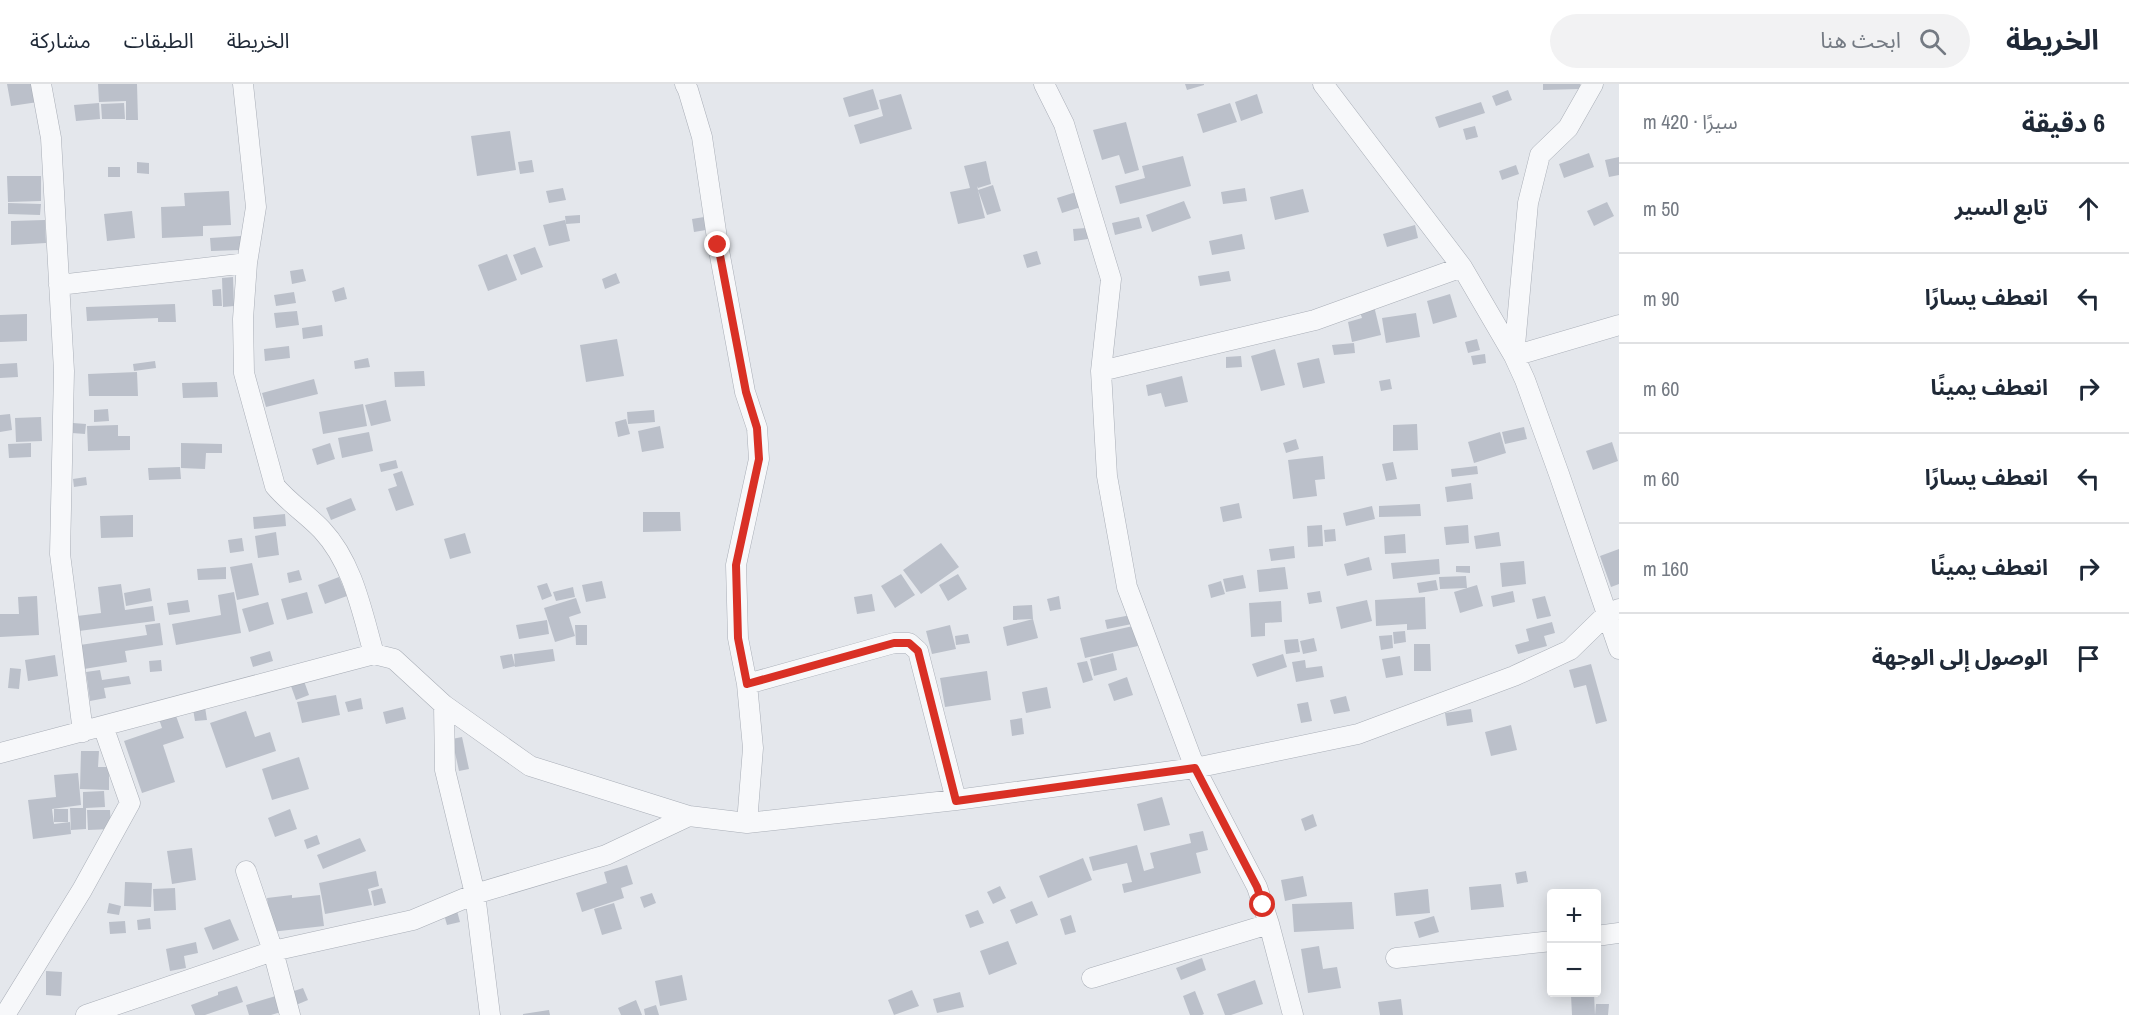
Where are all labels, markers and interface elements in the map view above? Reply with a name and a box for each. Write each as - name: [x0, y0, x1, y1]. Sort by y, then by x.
- search box: [1550, 14, 1970, 68]
- text: الخريطة: [2006, 21, 2099, 59]
- text: ابحث هنا: [1820, 25, 1901, 55]
- icon: search: [1916, 25, 1949, 58]
- text: مشاركة: [30, 26, 91, 55]
- text: الطبقات: [124, 26, 194, 55]
- text: الخريطة: [227, 26, 290, 55]
- text: 6 دقيقة: [2022, 105, 2105, 140]
- text: سيرًا · 420 m: [1643, 108, 1738, 135]
- text: تابع السير: [1955, 192, 2048, 222]
- icon: ahead: [2072, 192, 2105, 225]
- text: 50 m: [1643, 195, 1679, 222]
- route end: [704, 231, 730, 257]
- text: انعطف يسارًا: [1925, 282, 2048, 312]
- icon: left: [2072, 282, 2105, 315]
- text: 90 m: [1643, 285, 1679, 312]
- text: انعطف يمينًا: [1930, 372, 2048, 402]
- icon: right: [2072, 372, 2105, 405]
- text: 60 m: [1643, 375, 1679, 402]
- text: انعطف يسارًا: [1925, 462, 2048, 492]
- icon: left: [2072, 462, 2105, 495]
- text: 60 m: [1643, 465, 1679, 492]
- text: انعطف يمينًا: [1930, 552, 2048, 582]
- icon: right: [2072, 552, 2105, 585]
- text: 160 m: [1643, 555, 1689, 582]
- text: الوصول إلى الوجهة: [1872, 642, 2048, 672]
- icon: arrive: [2072, 642, 2105, 675]
- map controls: [1547, 889, 1601, 997]
- button: +: [1547, 889, 1601, 943]
- route start: [1249, 891, 1275, 917]
- button: −: [1547, 943, 1601, 997]

